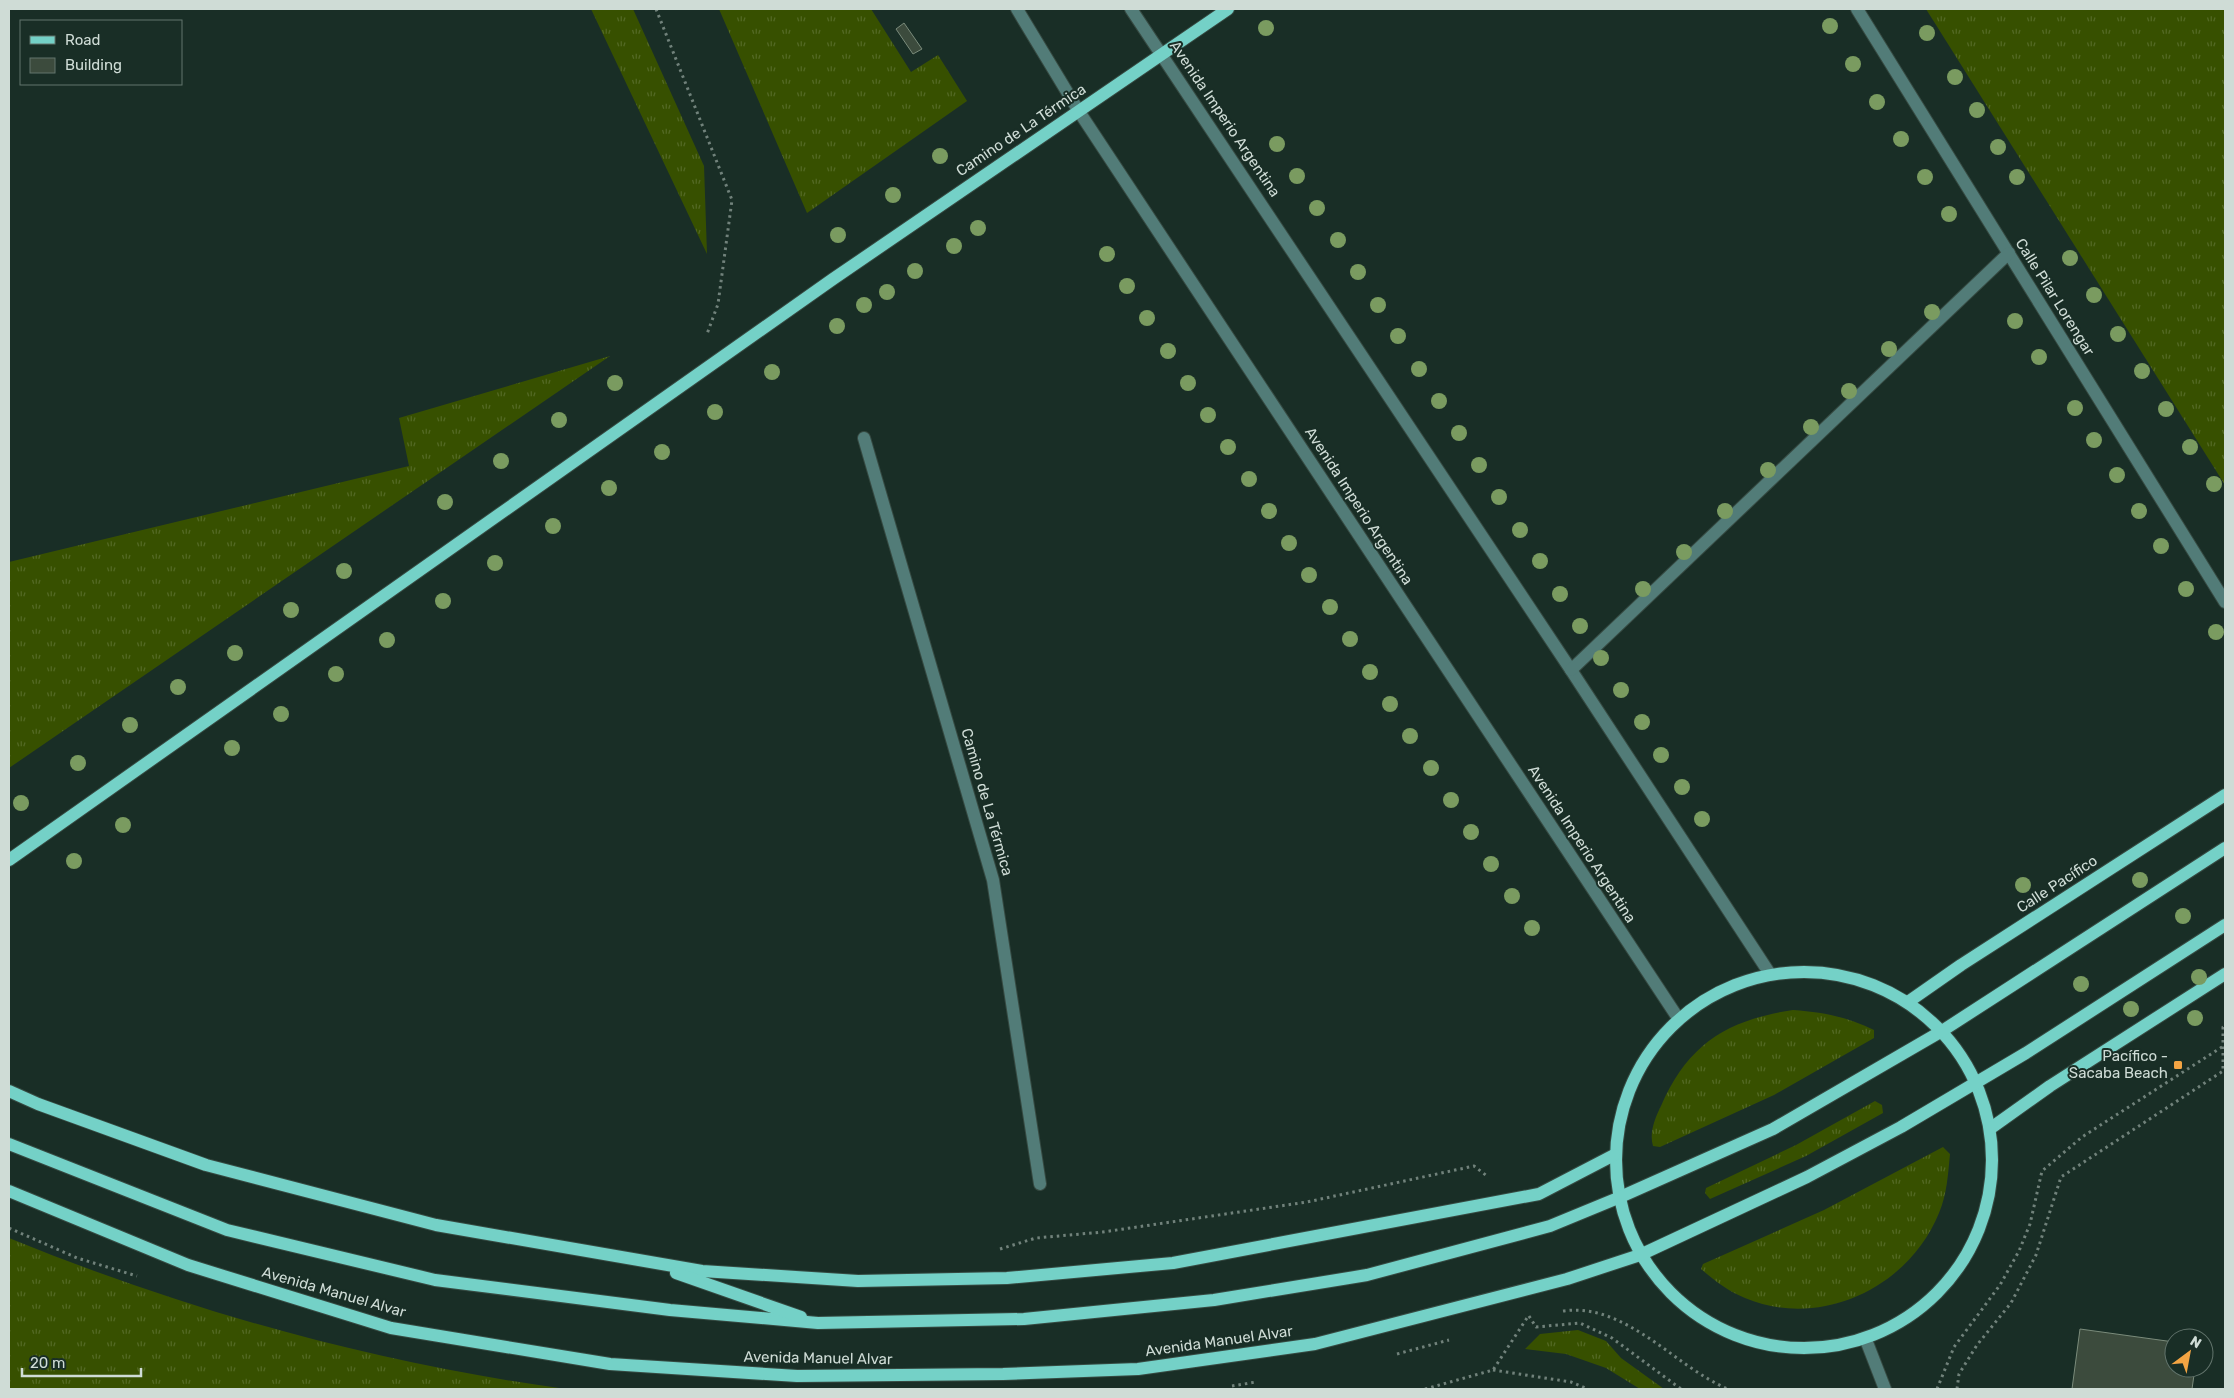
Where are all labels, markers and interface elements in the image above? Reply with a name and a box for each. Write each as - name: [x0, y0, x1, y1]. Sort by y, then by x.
- legend: [20, 20, 182, 85]
- text: Road: [65, 31, 101, 49]
- street label: Avenida Imperio Argentina: [1166, 38, 1284, 200]
- text: Building: [65, 56, 122, 74]
- street label: Camino de La Térmica: [953, 80, 1089, 180]
- street label: Calle Pilar Lorengar: [2012, 235, 2098, 359]
- street label: Avenida Imperio Argentina: [1301, 424, 1417, 588]
- street label: Camino de La Térmica: [957, 726, 1017, 878]
- street label: Avenida Imperio Argentina: [1524, 762, 1640, 926]
- street label: Calle Pacífico: [2013, 851, 2101, 917]
- place label: Pacífico - Sacaba Beach: [2069, 1047, 2168, 1082]
- marker: Pacífico - Sacaba Beach: [2172, 1059, 2184, 1071]
- street label: Avenida Manuel Alvar: [260, 1263, 408, 1321]
- street label: Avenida Manuel Alvar: [1144, 1322, 1294, 1360]
- north arrow: [2164, 1328, 2214, 1378]
- text: N: [2187, 1333, 2204, 1352]
- scale bar: [22, 1346, 141, 1378]
- street label: Avenida Manuel Alvar: [743, 1348, 893, 1368]
- text: 20 m: [30, 1354, 65, 1372]

